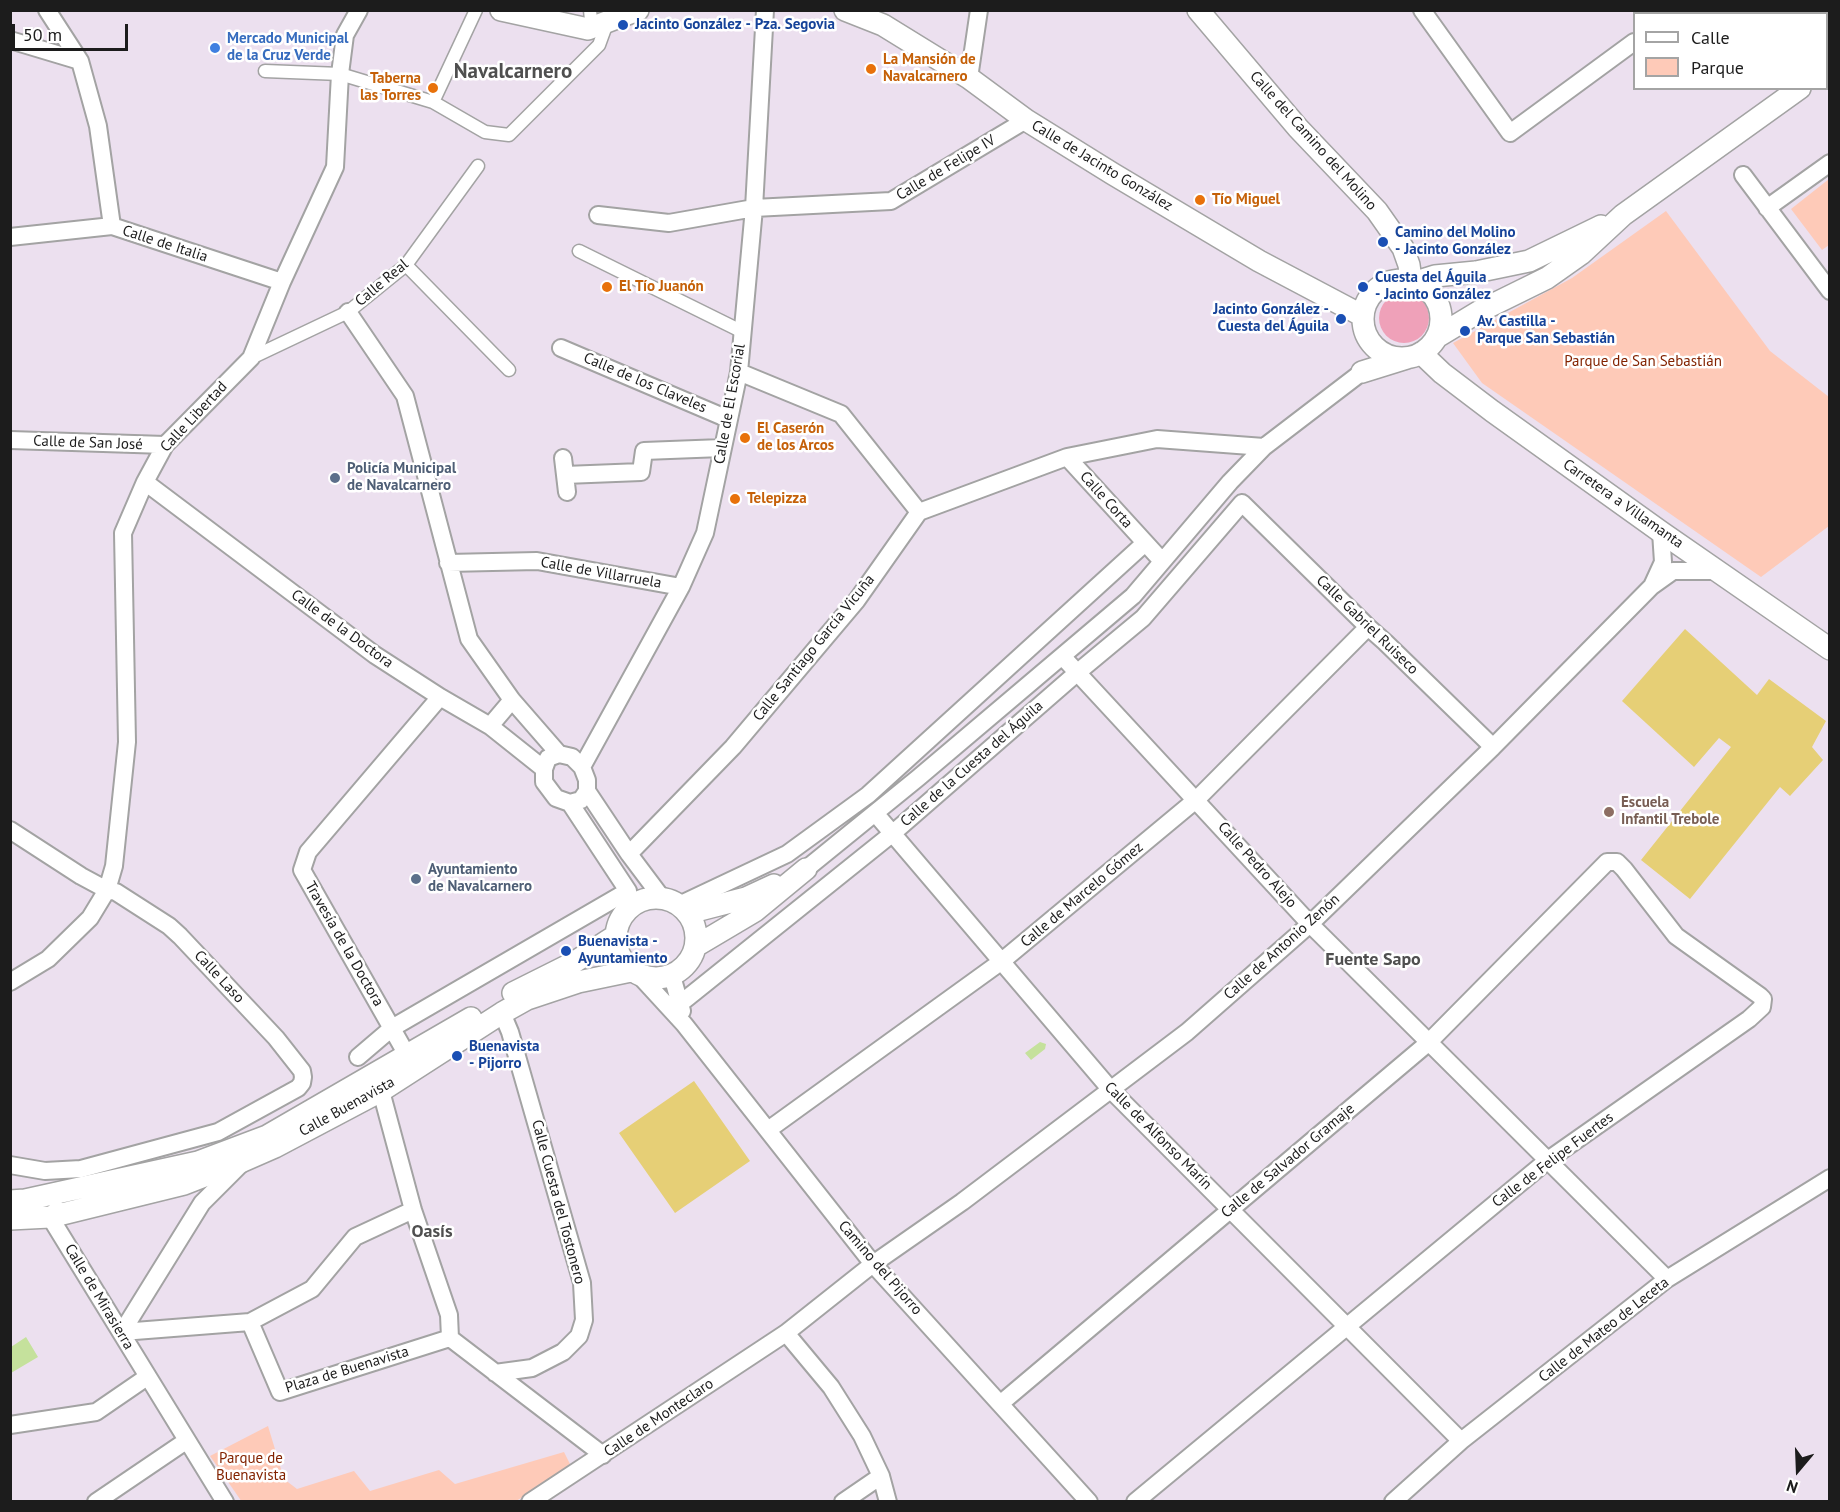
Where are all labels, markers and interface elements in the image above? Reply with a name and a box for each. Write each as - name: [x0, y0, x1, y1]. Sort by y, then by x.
- scale bar: [15, 12, 130, 50]
- legend: [1633, 12, 1828, 90]
- place label: Jacinto González - Pza. Segovia: [635, 16, 835, 34]
- marker: Jacinto González - Pza. Segovia: [616, 18, 630, 32]
- text: 50 m: [23, 23, 62, 46]
- text: Calle: [1691, 26, 1730, 49]
- place label: Mercado Municipal de la Cruz Verde: [227, 30, 349, 65]
- marker: Mercado Municipal de la Cruz Verde: [208, 41, 222, 55]
- place label: La Mansión de Navalcarnero: [883, 51, 976, 86]
- text: Parque: [1691, 56, 1744, 79]
- district label: Navalcarnero: [454, 59, 572, 85]
- marker: La Mansión de Navalcarnero: [864, 62, 878, 76]
- street label: Calle del Camino del Molino: [1246, 68, 1380, 214]
- place label: Taberna las Torres: [360, 70, 421, 105]
- marker: Taberna las Torres: [426, 81, 440, 95]
- street label: Calle de Jacinto González: [1028, 117, 1176, 215]
- street label: Calle de Felipe IV: [893, 131, 999, 205]
- place label: Tío Miguel: [1212, 191, 1280, 209]
- marker: Tío Miguel: [1193, 193, 1207, 207]
- street label: Calle de Italia: [120, 222, 210, 266]
- place label: Camino del Molino - Jacinto González: [1395, 224, 1515, 259]
- marker: Camino del Molino - Jacinto González: [1376, 235, 1390, 249]
- street label: Calle Real: [352, 256, 412, 310]
- place label: Cuesta del Águila - Jacinto González: [1375, 269, 1491, 304]
- place label: El Tío Juanón: [619, 278, 704, 296]
- marker: El Tío Juanón: [600, 280, 614, 294]
- marker: Cuesta del Águila - Jacinto González: [1356, 280, 1370, 294]
- place label: Jacinto González - Cuesta del Águila: [1213, 301, 1329, 336]
- marker: Jacinto González - Cuesta del Águila: [1334, 312, 1348, 326]
- place label: Av. Castilla - Parque San Sebastián: [1477, 313, 1615, 348]
- marker: Av. Castilla - Parque San Sebastián: [1458, 324, 1472, 338]
- street label: Calle de El Escorial: [711, 342, 749, 466]
- street label: Calle de los Claveles: [581, 349, 709, 417]
- park label: Parque de San Sebastián: [1564, 353, 1722, 371]
- street label: Calle Libertad: [157, 378, 231, 456]
- place label: El Caserón de los Arcos: [757, 420, 834, 455]
- marker: El Caserón de los Arcos: [738, 431, 752, 445]
- street label: Calle de San José: [33, 432, 143, 454]
- street label: Carretera a Villamanta: [1559, 456, 1687, 552]
- place label: Policía Municipal de Navalcarnero: [347, 460, 456, 495]
- street label: Calle Corta: [1076, 468, 1136, 532]
- marker: Policía Municipal de Navalcarnero: [328, 471, 342, 485]
- place label: Telepizza: [747, 490, 807, 508]
- marker: Telepizza: [728, 492, 742, 506]
- street label: Calle de Villarruela: [539, 554, 663, 592]
- street label: Calle Santiago García Vicuña: [749, 571, 879, 725]
- street label: Calle Gabriel Ruiseco: [1312, 572, 1422, 678]
- street label: Calle de la Doctora: [287, 586, 397, 672]
- street label: Calle de la Cuesta del Águila: [897, 697, 1047, 831]
- place label: Escuela Infantil Trebole: [1621, 794, 1719, 829]
- marker: Escuela Infantil Trebole: [1602, 805, 1616, 819]
- street label: Calle Pedro Alejo: [1214, 818, 1300, 912]
- street label: Calle de Marcelo Gómez: [1017, 839, 1147, 951]
- place label: Ayuntamiento de Navalcarnero: [428, 861, 532, 896]
- marker: Ayuntamiento de Navalcarnero: [409, 872, 423, 886]
- street label: Travesía de la Doctora: [301, 878, 387, 1010]
- street label: Calle de Antonio Zenón: [1220, 890, 1344, 1004]
- place label: Buenavista - Ayuntamiento: [578, 933, 667, 968]
- marker: Buenavista - Ayuntamiento: [559, 944, 573, 958]
- street label: Calle Laso: [190, 947, 248, 1007]
- district label: Fuente Sapo: [1325, 949, 1421, 971]
- place label: Buenavista - Pijorro: [469, 1038, 539, 1073]
- marker: Buenavista - Pijorro: [450, 1049, 464, 1063]
- street label: Calle Buenavista: [296, 1073, 398, 1141]
- street label: Calle de Alfonso Marín: [1100, 1078, 1216, 1194]
- street label: Calle de Salvador Gramaje: [1218, 1100, 1358, 1222]
- street label: Calle de Felipe Fuertes: [1489, 1109, 1617, 1211]
- street label: Calle Cuesta del Tostonero: [527, 1118, 589, 1286]
- street label: Camino del Pijorro: [834, 1217, 926, 1319]
- district label: Oasís: [411, 1221, 453, 1243]
- street label: Calle de Mirasierra: [60, 1241, 138, 1353]
- street label: Calle de Mateo de Leceta: [1535, 1274, 1673, 1386]
- street label: Plaza de Buenavista: [283, 1343, 411, 1397]
- street label: Calle de Monteclaro: [601, 1375, 717, 1461]
- north arrow: [1768, 1440, 1828, 1500]
- park label: Parque de Buenavista: [216, 1450, 286, 1485]
- text: N: [1784, 1476, 1800, 1498]

